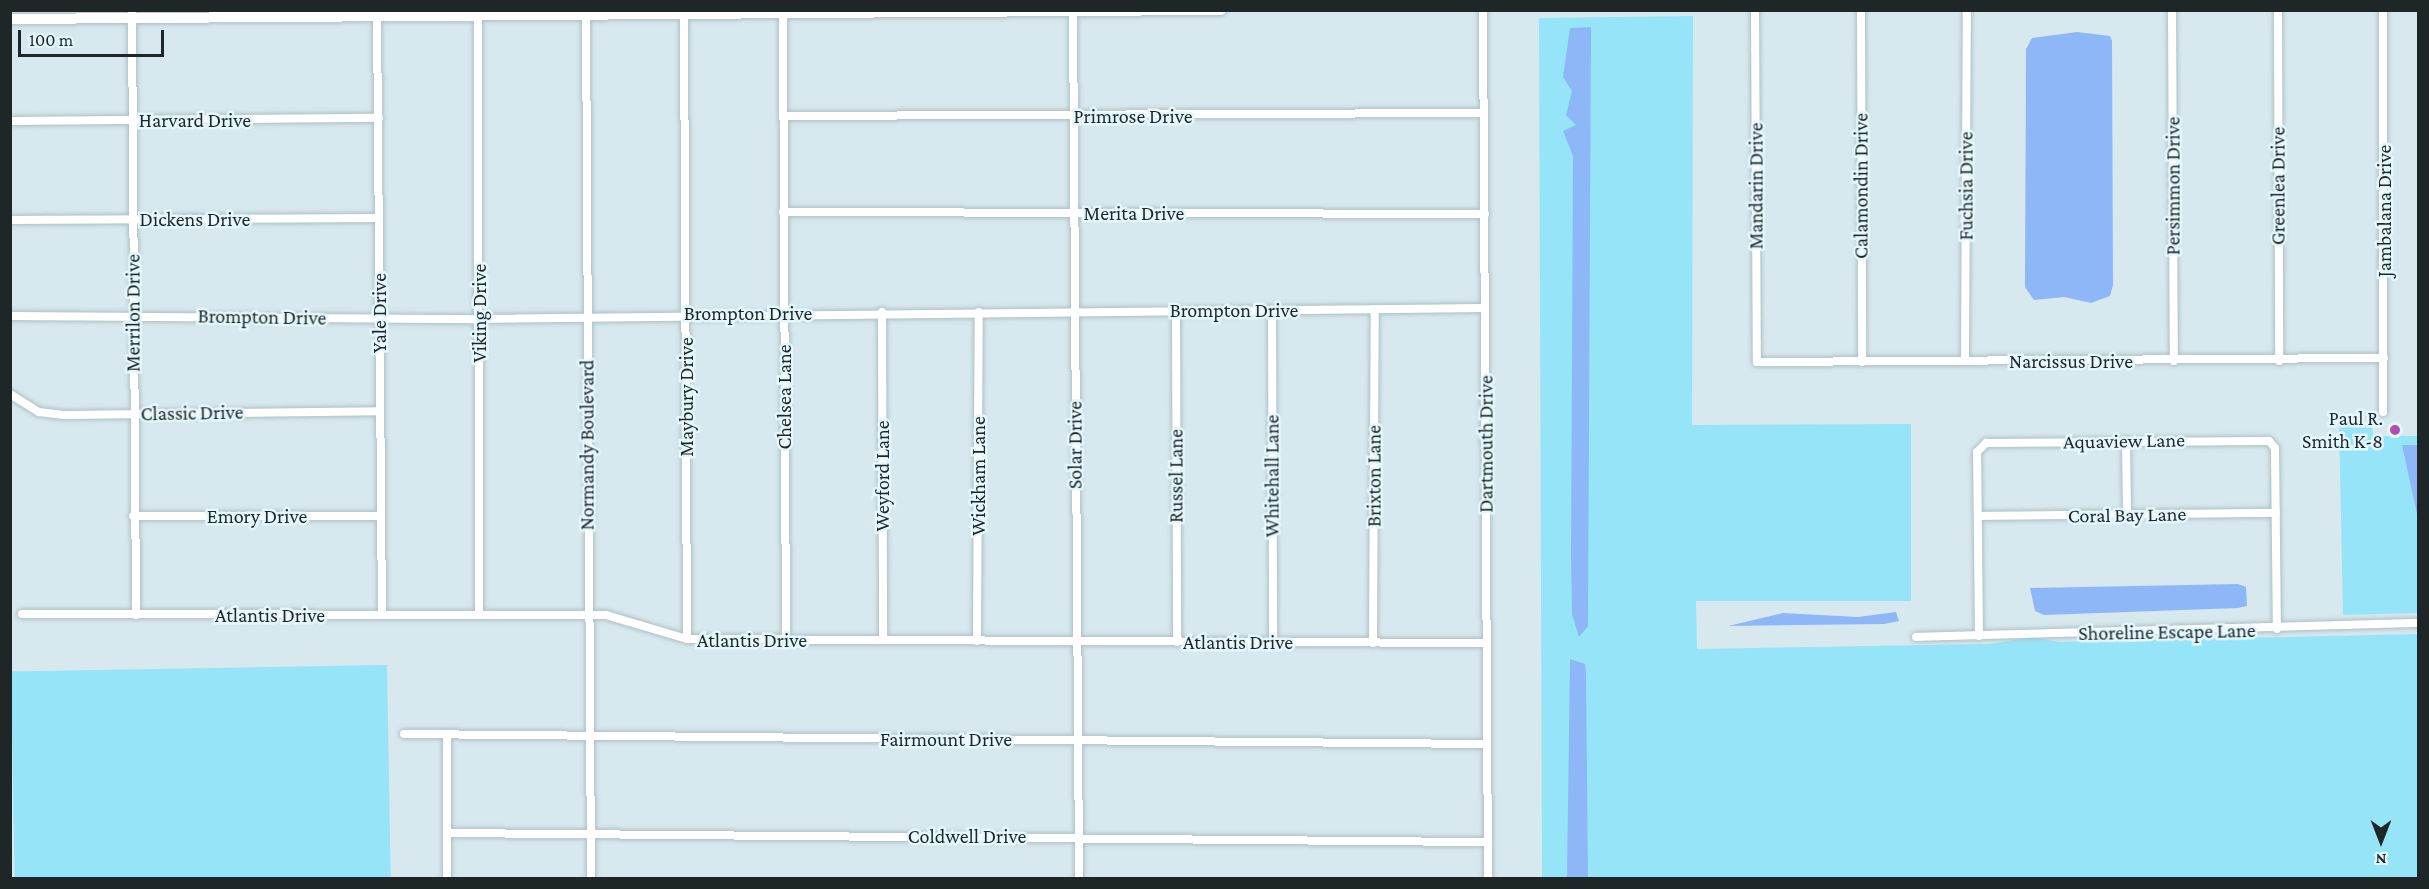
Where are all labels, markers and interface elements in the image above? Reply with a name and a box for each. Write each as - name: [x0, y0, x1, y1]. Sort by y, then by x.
- scale bar: [21, 18, 166, 56]
- text: 100 m: [29, 30, 73, 50]
- street label: Primrose Drive: [1074, 104, 1192, 128]
- street label: Harvard Drive: [139, 108, 251, 132]
- street label: Calamondin Drive: [1849, 113, 1873, 259]
- street label: Persimmon Drive: [2161, 117, 2185, 255]
- street label: Mandarin Drive: [1744, 123, 1768, 249]
- street label: Greenlea Drive: [2266, 127, 2290, 245]
- street label: Fuchsia Drive: [1954, 132, 1978, 240]
- street label: Jambalana Drive: [2372, 145, 2396, 277]
- street label: Merita Drive: [1084, 201, 1184, 225]
- street label: Dickens Drive: [140, 207, 250, 231]
- street label: Merrilon Drive: [121, 254, 145, 372]
- street label: Viking Drive: [467, 264, 491, 362]
- street label: Yale Drive: [367, 273, 391, 353]
- street label: Brompton Drive: [1170, 298, 1298, 322]
- street label: Brompton Drive: [684, 301, 812, 325]
- street label: Brompton Drive: [198, 304, 326, 330]
- street label: Maybury Drive: [674, 337, 698, 457]
- street label: Chelsea Lane: [772, 344, 796, 450]
- street label: Narcissus Drive: [2009, 349, 2133, 373]
- street label: Normandy Boulevard: [575, 360, 599, 530]
- street label: Dartmouth Drive: [1474, 375, 1498, 513]
- street label: Classic Drive: [140, 400, 244, 426]
- street label: Solar Drive: [1063, 401, 1087, 489]
- place label: Paul R. Smith K-8: [2302, 406, 2383, 453]
- street label: Whitehall Lane: [1260, 415, 1284, 537]
- street label: Wickham Lane: [966, 416, 990, 536]
- street label: Weyford Lane: [870, 420, 894, 532]
- marker: Paul R. Smith K-8: [2388, 423, 2402, 437]
- street label: Brixton Lane: [1362, 425, 1386, 527]
- street label: Aquaview Lane: [2063, 428, 2185, 454]
- street label: Russel Lane: [1164, 429, 1188, 523]
- street label: Coral Bay Lane: [2068, 502, 2186, 528]
- street label: Emory Drive: [207, 504, 307, 528]
- street label: Atlantis Drive: [215, 603, 325, 627]
- street label: Shoreline Escape Lane: [2078, 618, 2256, 646]
- street label: Atlantis Drive: [697, 628, 807, 652]
- street label: Atlantis Drive: [1183, 630, 1293, 654]
- street label: Fairmount Drive: [880, 727, 1012, 751]
- north arrow: [2351, 811, 2411, 871]
- street label: Coldwell Drive: [908, 824, 1026, 848]
- text: N: [2376, 851, 2386, 868]

